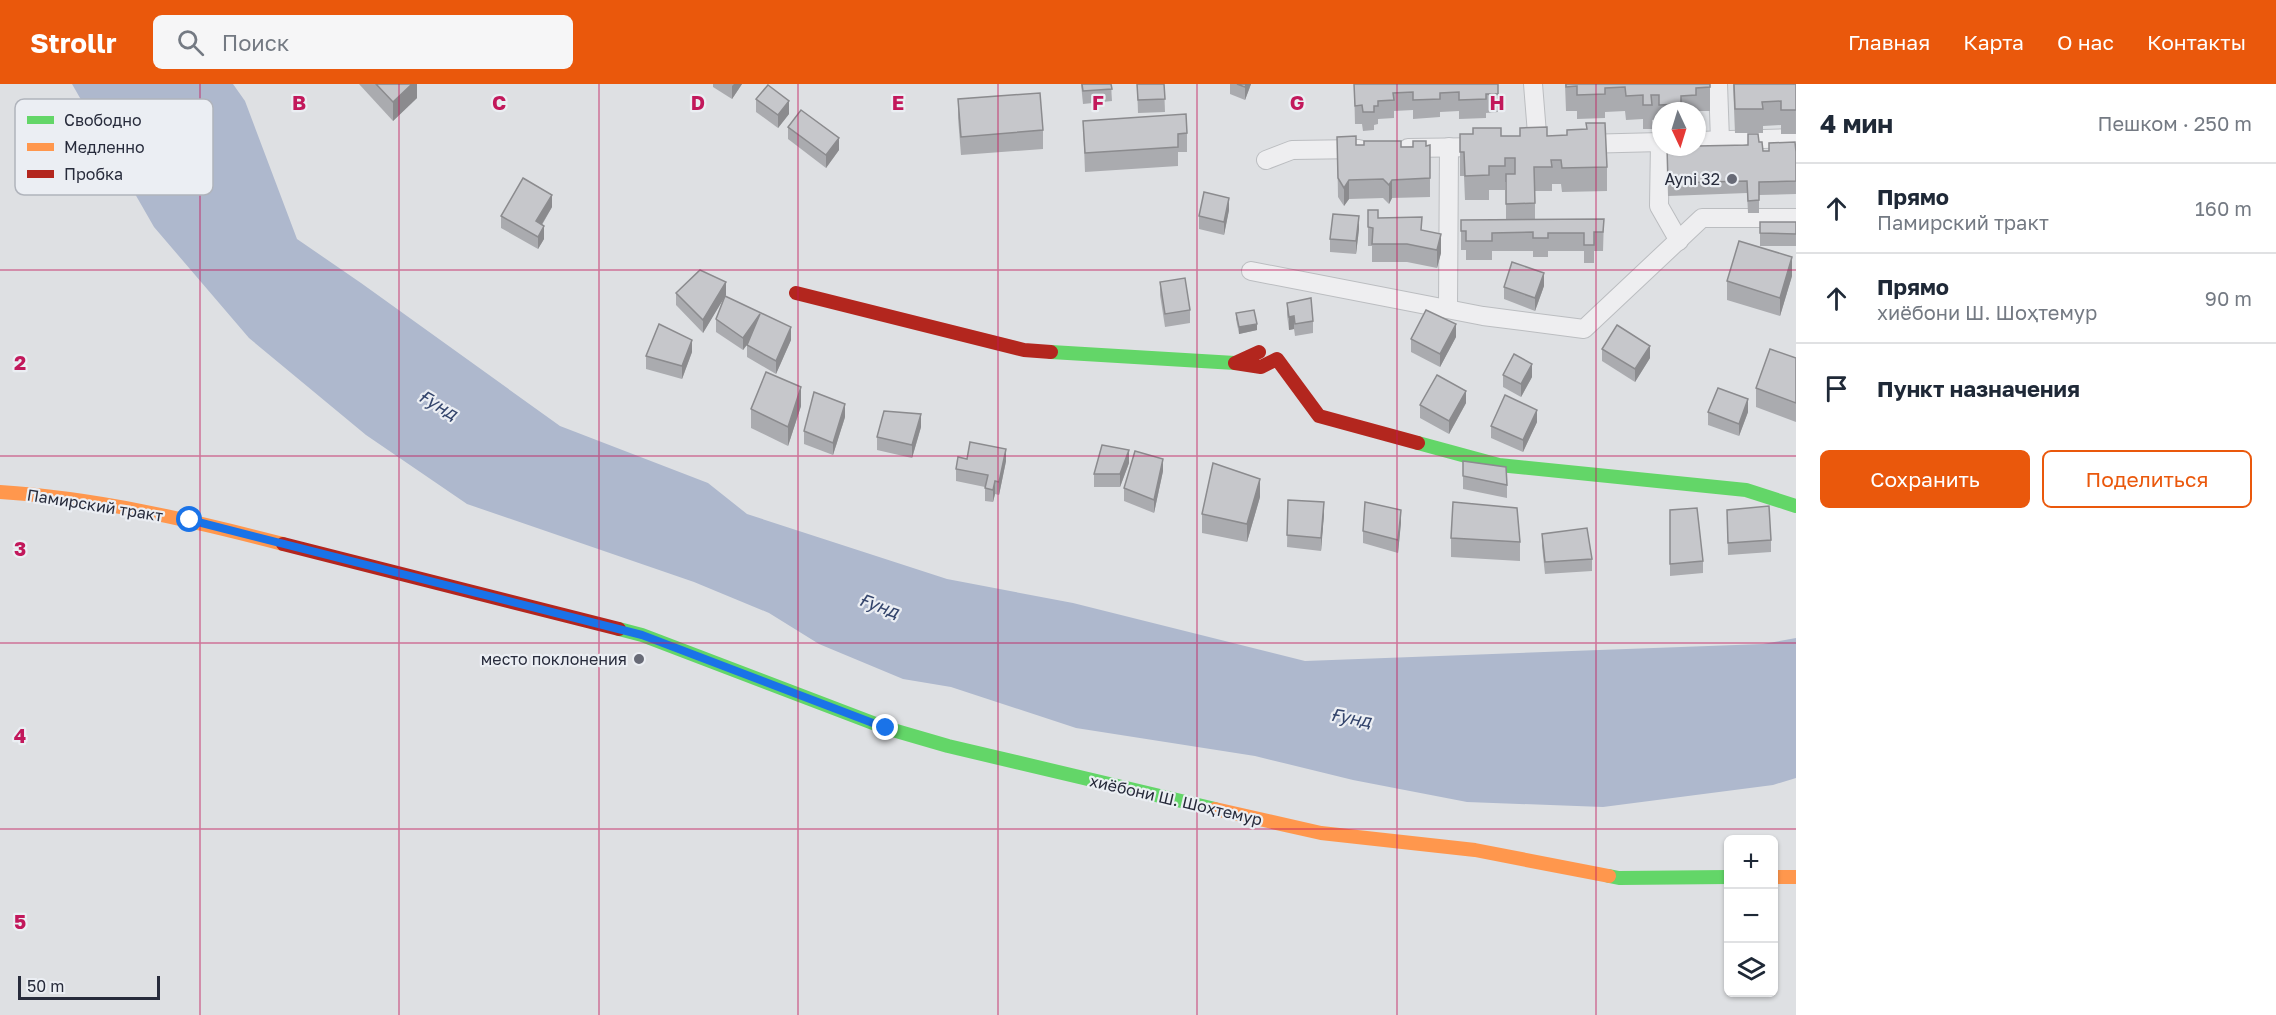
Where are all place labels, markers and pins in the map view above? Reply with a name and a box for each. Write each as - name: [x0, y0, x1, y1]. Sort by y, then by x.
- place label: Ayni 32: [1665, 169, 1720, 189]
- marker: Ayni 32: [1725, 172, 1739, 186]
- place label: место поклонения: [481, 649, 627, 669]
- marker: место поклонения: [632, 652, 646, 666]

